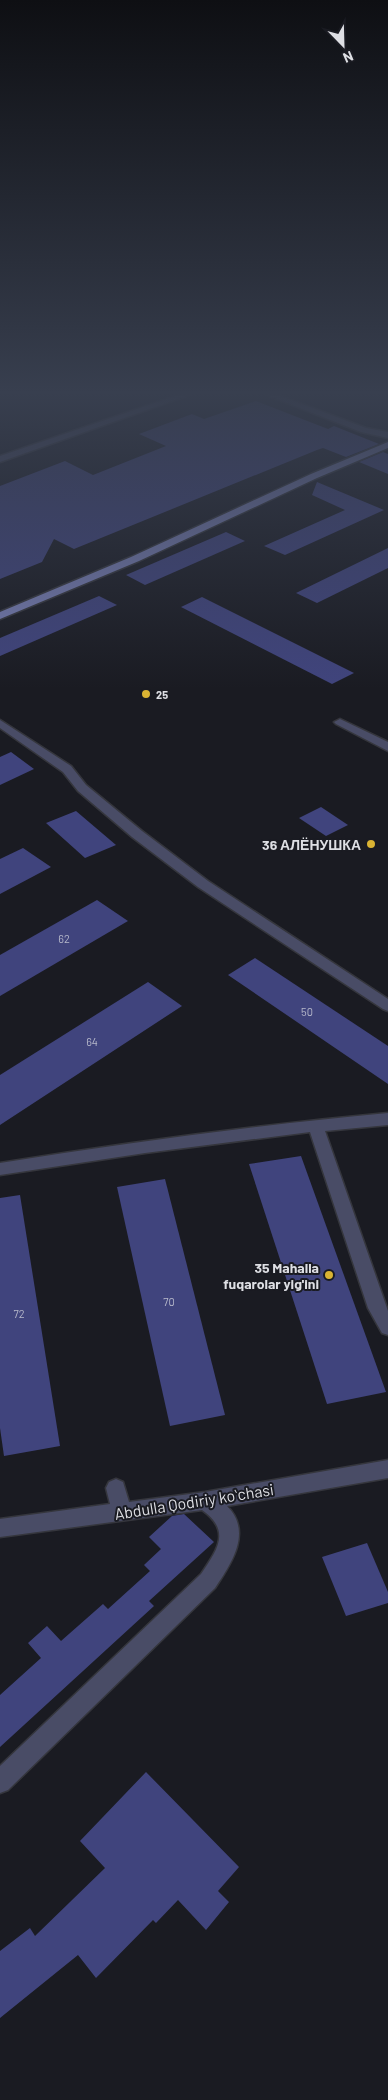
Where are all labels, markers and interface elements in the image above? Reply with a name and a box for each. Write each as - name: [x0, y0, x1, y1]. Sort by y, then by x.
- north arrow: [318, 20, 368, 70]
- text: N: [341, 48, 356, 67]
- marker: 25: [140, 688, 152, 700]
- place label: 25: [156, 688, 168, 701]
- place label: 36 АЛЁНУШКА: [262, 836, 361, 853]
- marker: 36 АЛЁНУШКА: [365, 838, 377, 850]
- house number: 62: [58, 932, 70, 945]
- house number: 50: [301, 1005, 313, 1018]
- house number: 64: [86, 1035, 98, 1048]
- place label: 35 Mahalla fuqarolar yig'ini: [223, 1259, 319, 1292]
- marker: 35 Mahalla fuqarolar yig'ini: [323, 1269, 335, 1281]
- house number: 70: [163, 1295, 175, 1308]
- house number: 72: [13, 1307, 25, 1320]
- street label: Abdulla Qodiriy koʻchasi: [113, 1479, 275, 1523]

